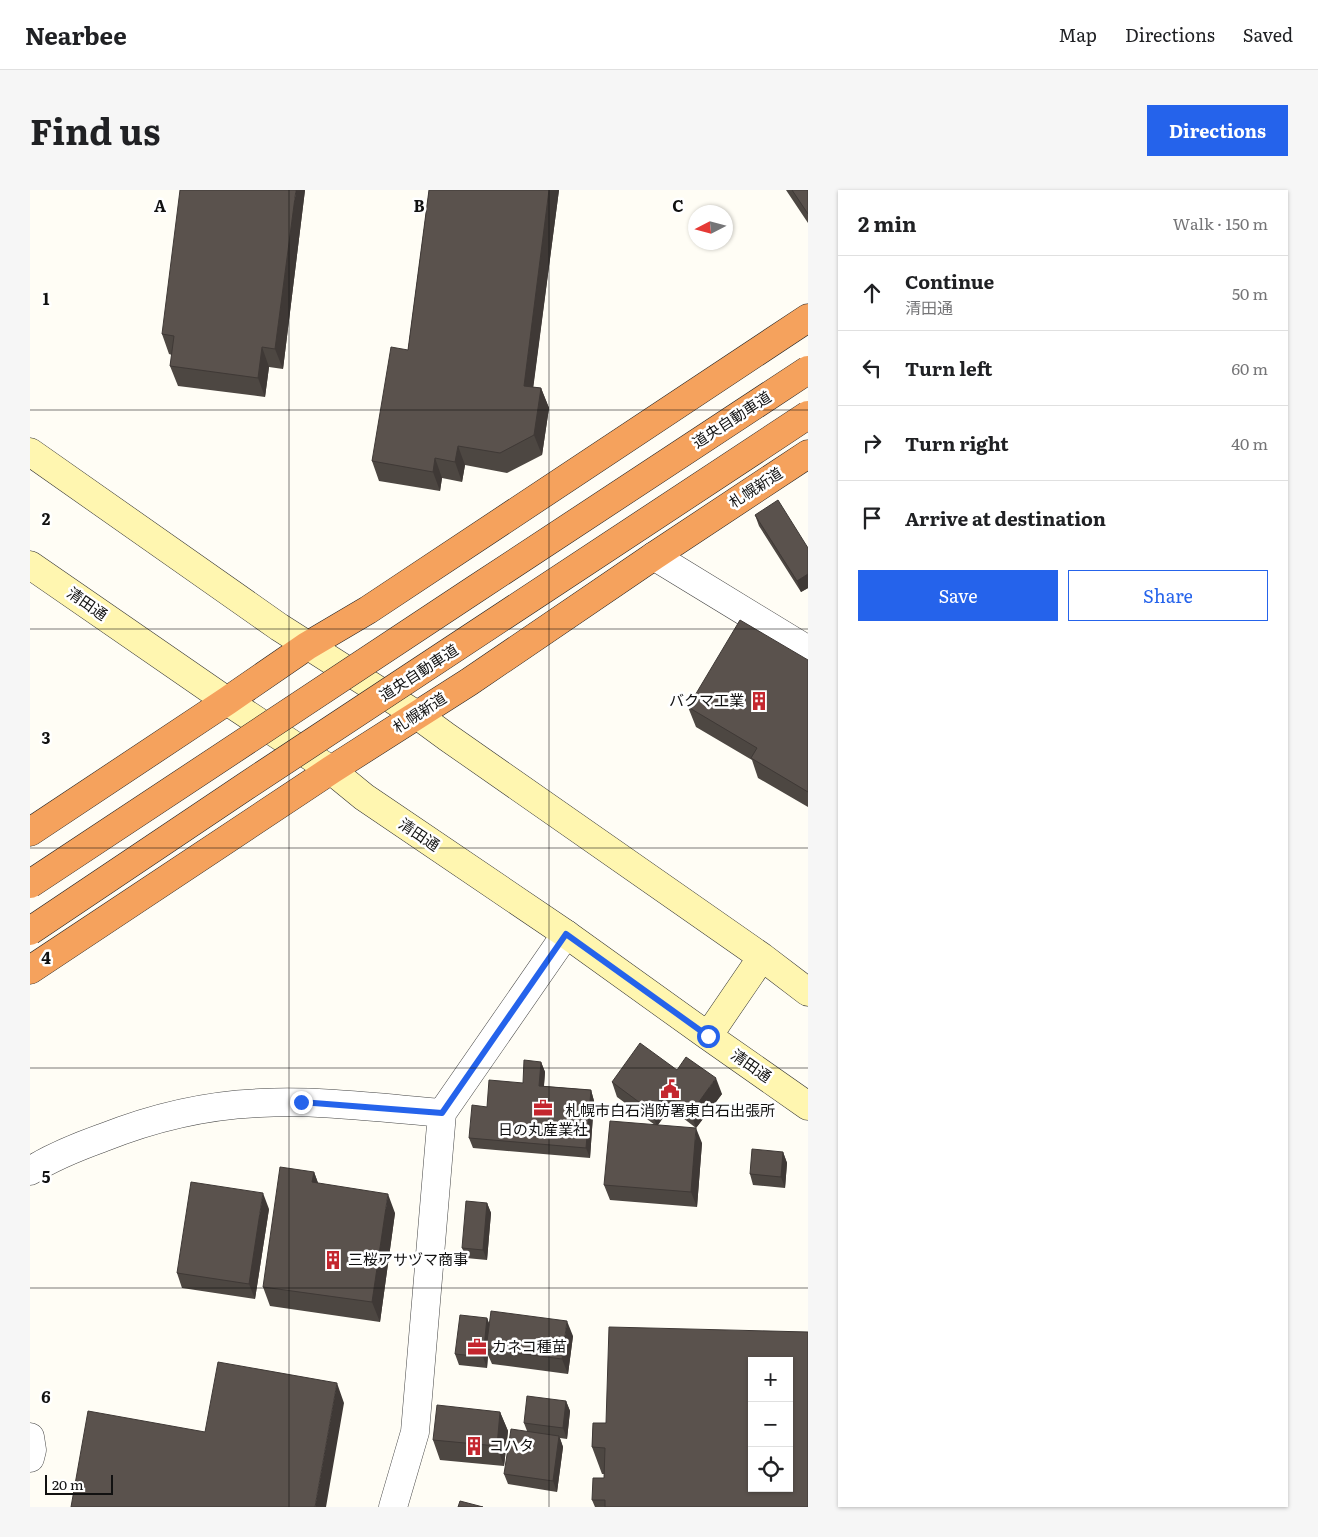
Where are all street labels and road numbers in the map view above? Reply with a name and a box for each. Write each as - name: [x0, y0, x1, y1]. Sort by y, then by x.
- street label: 道央自動車道: [687, 385, 775, 453]
- street label: 札幌新道: [724, 461, 787, 513]
- street label: 清田通: [63, 580, 113, 625]
- street label: 道央自動車道: [374, 638, 462, 706]
- street label: 札幌新道: [388, 686, 451, 738]
- street label: 清田通: [395, 812, 445, 856]
- street label: 清田通: [727, 1042, 777, 1087]

